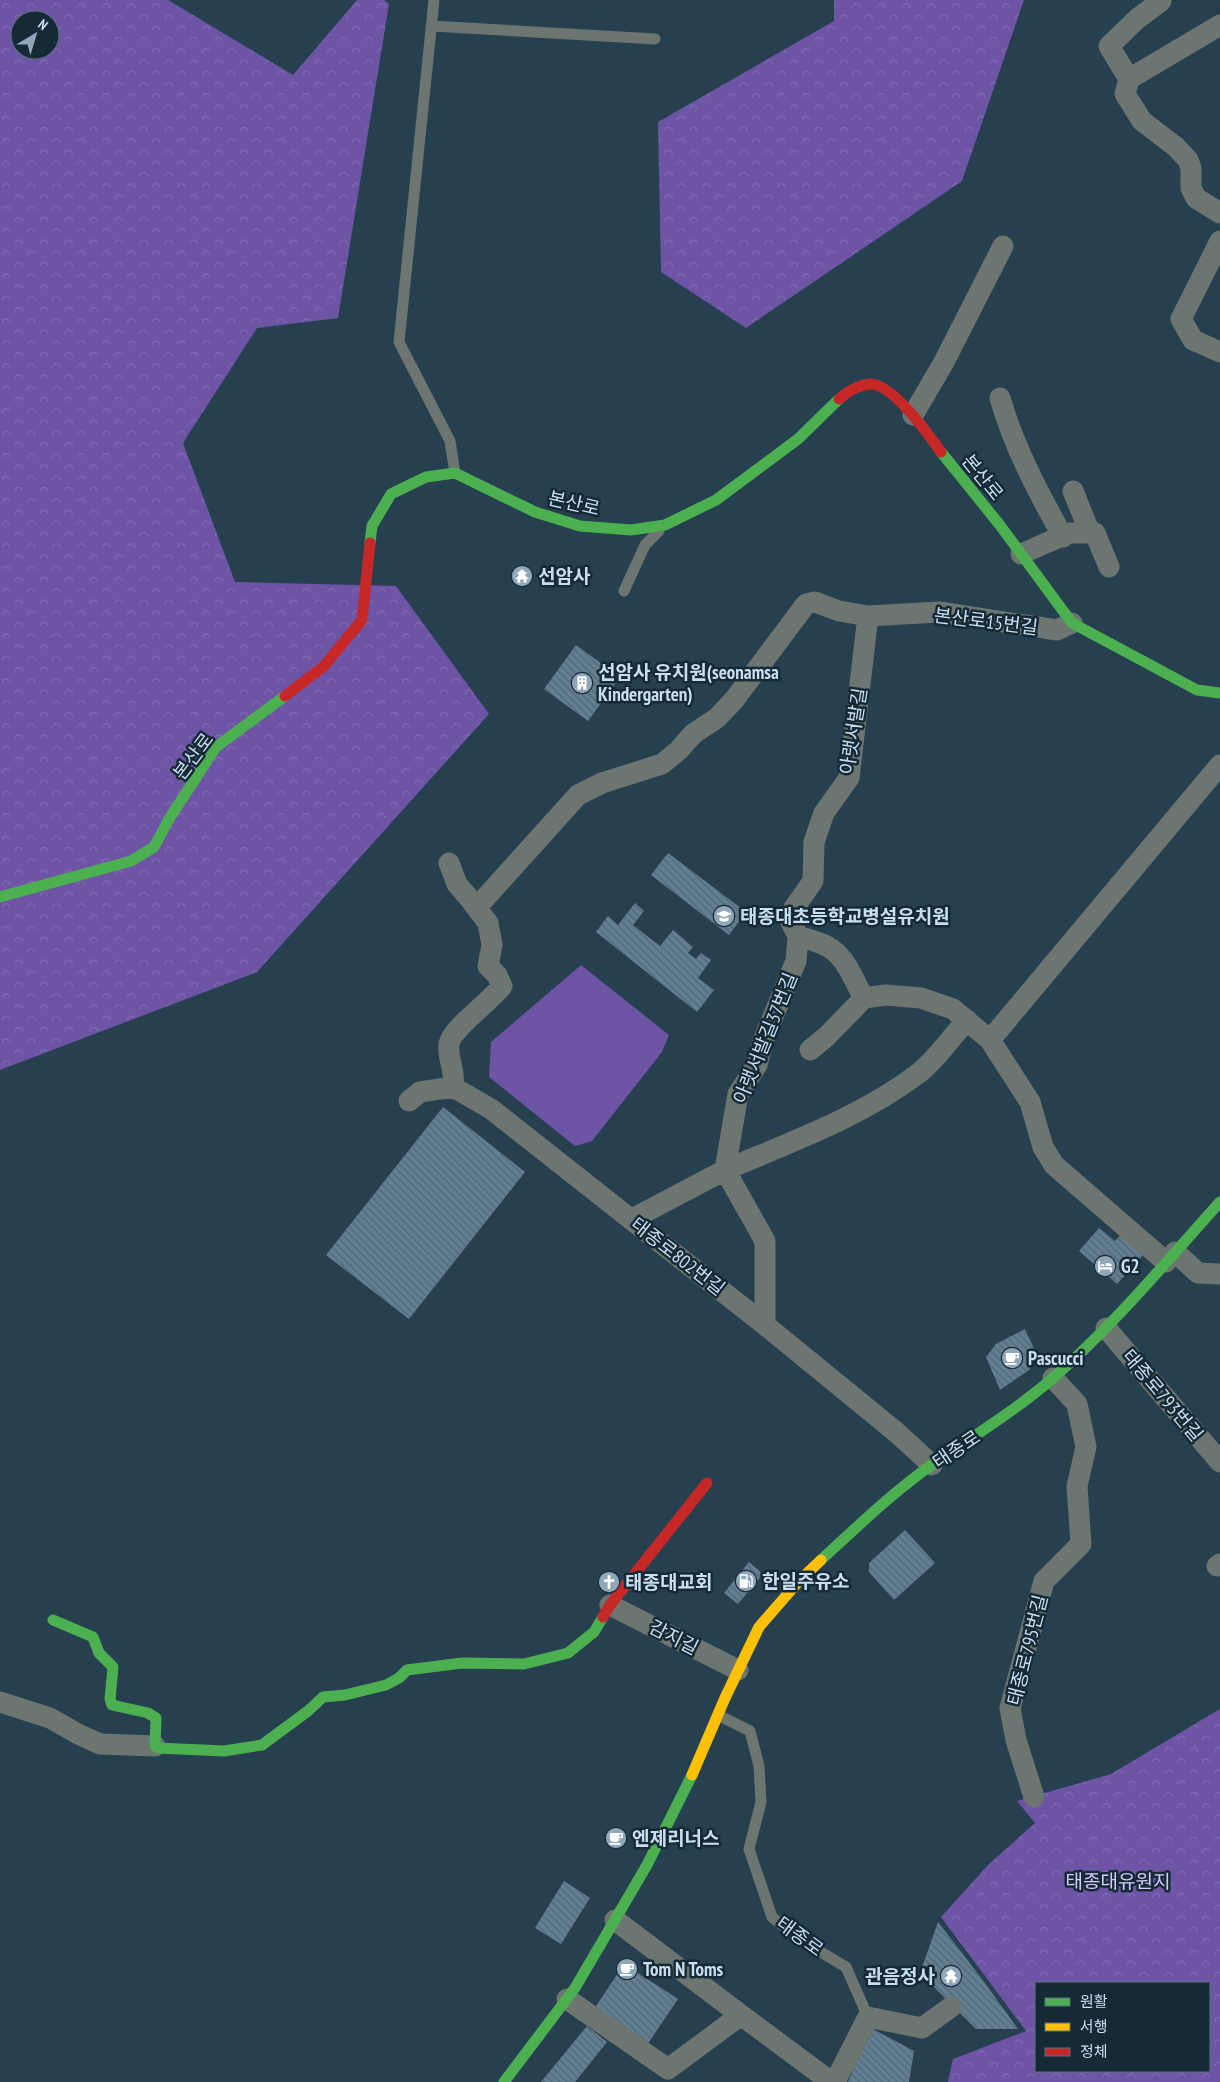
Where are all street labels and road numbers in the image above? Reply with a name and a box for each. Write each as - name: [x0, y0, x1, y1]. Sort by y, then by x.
- street label: 본산로: [957, 449, 1009, 505]
- street label: 본산로: [546, 485, 602, 521]
- street label: 본산로15번길: [933, 603, 1039, 639]
- street label: 아랫서발길: [834, 686, 872, 776]
- street label: 본산로: [168, 728, 218, 784]
- street label: 아랫서발길37번길: [728, 969, 802, 1107]
- street label: 태종로802번길: [626, 1212, 730, 1300]
- street label: 태종로793번길: [1117, 1344, 1209, 1446]
- street label: 태종로: [928, 1424, 984, 1474]
- street label: 태종로795번길: [1002, 1592, 1052, 1708]
- street label: 감지길: [645, 1614, 703, 1660]
- street label: 태종로: [772, 1911, 828, 1961]

